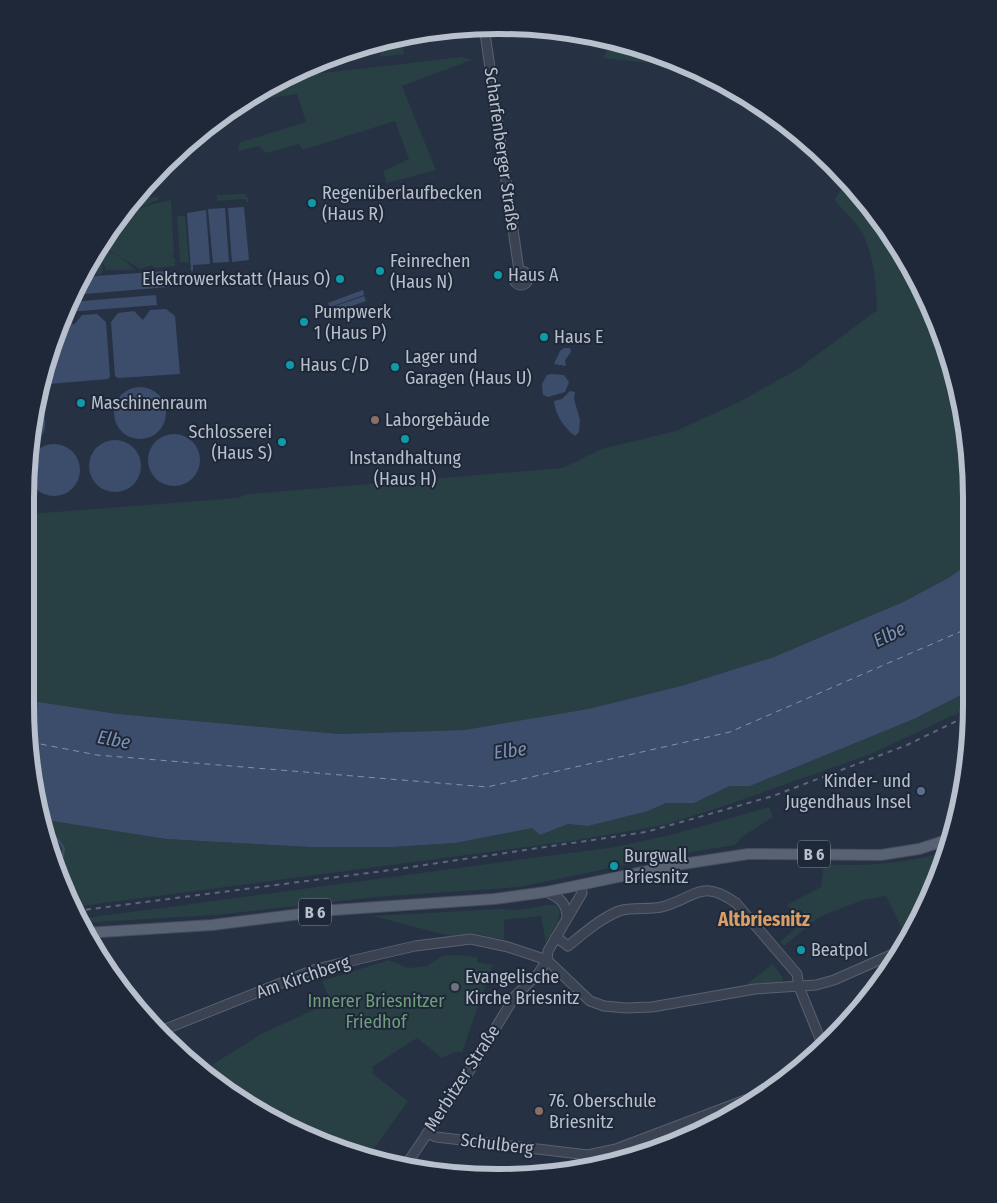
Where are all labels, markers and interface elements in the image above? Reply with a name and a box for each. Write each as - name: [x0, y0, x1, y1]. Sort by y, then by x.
- street label: Scharfenberger Straße: [480, 66, 524, 232]
- place label: Regenüberlaufbecken (Haus R): [322, 182, 482, 225]
- marker: Regenüberlaufbecken (Haus R): [306, 197, 318, 209]
- place label: Feinrechen (Haus N): [390, 250, 470, 293]
- place label: Haus A: [508, 264, 559, 286]
- marker: Feinrechen (Haus N): [374, 265, 386, 277]
- place label: Elektrowerkstatt (Haus O): [142, 268, 330, 290]
- marker: Haus A: [492, 269, 504, 281]
- marker: Elektrowerkstatt (Haus O): [334, 273, 346, 285]
- place label: Pumpwerk 1 (Haus P): [314, 301, 392, 344]
- marker: Pumpwerk 1 (Haus P): [298, 316, 310, 328]
- place label: Haus E: [554, 326, 604, 348]
- marker: Haus E: [538, 331, 550, 343]
- place label: Lager und Garagen (Haus U): [405, 346, 532, 389]
- place label: Haus C/D: [300, 354, 369, 376]
- marker: Haus C/D: [284, 359, 296, 371]
- marker: Lager und Garagen (Haus U): [389, 361, 401, 373]
- place label: Maschinenraum: [91, 392, 208, 414]
- marker: Maschinenraum: [75, 397, 87, 409]
- place label: Laborgebäude: [385, 409, 490, 431]
- marker: Laborgebäude: [369, 414, 381, 426]
- place label: Schlosserei (Haus S): [188, 421, 272, 464]
- marker: Instandhaltung (Haus H): [399, 433, 411, 445]
- marker: Schlosserei (Haus S): [276, 436, 288, 448]
- place label: Instandhaltung (Haus H): [349, 447, 461, 490]
- water label: Elbe: [869, 617, 909, 652]
- water label: Elbe: [96, 725, 132, 754]
- water label: Elbe: [492, 737, 528, 764]
- place label: Kinder- und Jugendhaus Insel: [785, 770, 911, 813]
- marker: Kinder- und Jugendhaus Insel: [915, 785, 927, 797]
- road number: B 6: [798, 841, 830, 868]
- place label: Burgwall Briesnitz: [624, 845, 688, 888]
- marker: Burgwall Briesnitz: [608, 860, 620, 872]
- road number: B 6: [299, 899, 331, 926]
- district label: Altbriesnitz: [717, 908, 810, 931]
- place label: Beatpol: [811, 939, 868, 961]
- marker: Beatpol: [795, 944, 807, 956]
- street label: Am Kirchberg: [253, 951, 353, 1003]
- place label: Evangelische Kirche Briesnitz: [465, 966, 579, 1009]
- marker: Evangelische Kirche Briesnitz: [449, 981, 461, 993]
- park label: Innerer Briesnitzer Friedhof: [307, 990, 445, 1033]
- street label: Merbitzer Straße: [419, 1021, 505, 1135]
- place label: 76. Oberschule Briesnitz: [549, 1090, 657, 1133]
- marker: 76. Oberschule Briesnitz: [533, 1105, 545, 1117]
- street label: Schulberg: [459, 1129, 535, 1159]

